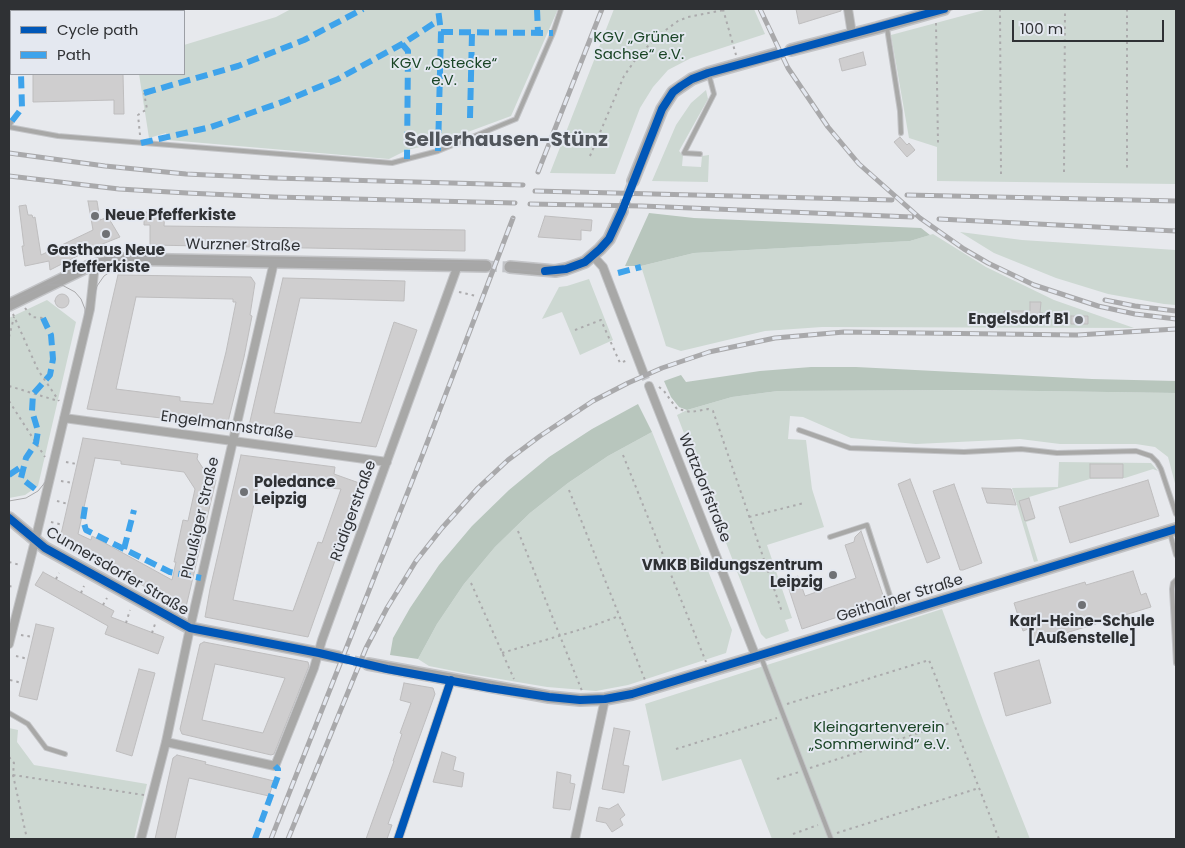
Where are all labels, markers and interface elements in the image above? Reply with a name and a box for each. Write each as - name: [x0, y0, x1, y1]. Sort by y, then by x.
- legend: [10, 10, 185, 75]
- scale bar: [1015, 10, 1168, 42]
- text: 100 m: [1020, 18, 1063, 39]
- text: Cycle path: [57, 19, 138, 40]
- park label: KGV „Grüner Sachse“ e.V.: [593, 29, 685, 64]
- text: Path: [57, 44, 91, 65]
- park label: KGV „Ostecke“ e.V.: [391, 55, 497, 90]
- district label: Sellerhausen-Stünz: [404, 129, 608, 153]
- place label: Neue Pfefferkiste: [105, 207, 236, 225]
- marker: Neue Pfefferkiste: [89, 210, 101, 222]
- marker: Gasthaus Neue Pfefferkiste: [100, 228, 112, 240]
- street label: Wurzner Straße: [186, 236, 300, 256]
- place label: Gasthaus Neue Pfefferkiste: [47, 242, 165, 277]
- place label: Engelsdorf B1: [968, 311, 1069, 329]
- marker: Engelsdorf B1: [1073, 314, 1085, 326]
- street label: Engelmannstraße: [160, 408, 294, 444]
- street label: Watzdorfstraße: [674, 431, 734, 545]
- street label: Plaußiger Straße: [178, 455, 224, 581]
- street label: Rüdigerstraße: [327, 458, 381, 564]
- place label: Poledance Leipzig: [254, 474, 335, 509]
- marker: Poledance Leipzig: [238, 486, 250, 498]
- street label: Cunnersdorfer Straße: [42, 524, 192, 620]
- place label: VMKB Bildungszentrum Leipzig: [642, 557, 823, 592]
- marker: VMKB Bildungszentrum Leipzig: [827, 569, 839, 581]
- street label: Geithainer Straße: [834, 571, 966, 627]
- marker: Karl-Heine-Schule [Außenstelle]: [1076, 599, 1088, 611]
- place label: Karl-Heine-Schule [Außenstelle]: [1009, 613, 1155, 648]
- park label: Kleingartenverein „Sommerwind“ e.V.: [809, 719, 949, 754]

